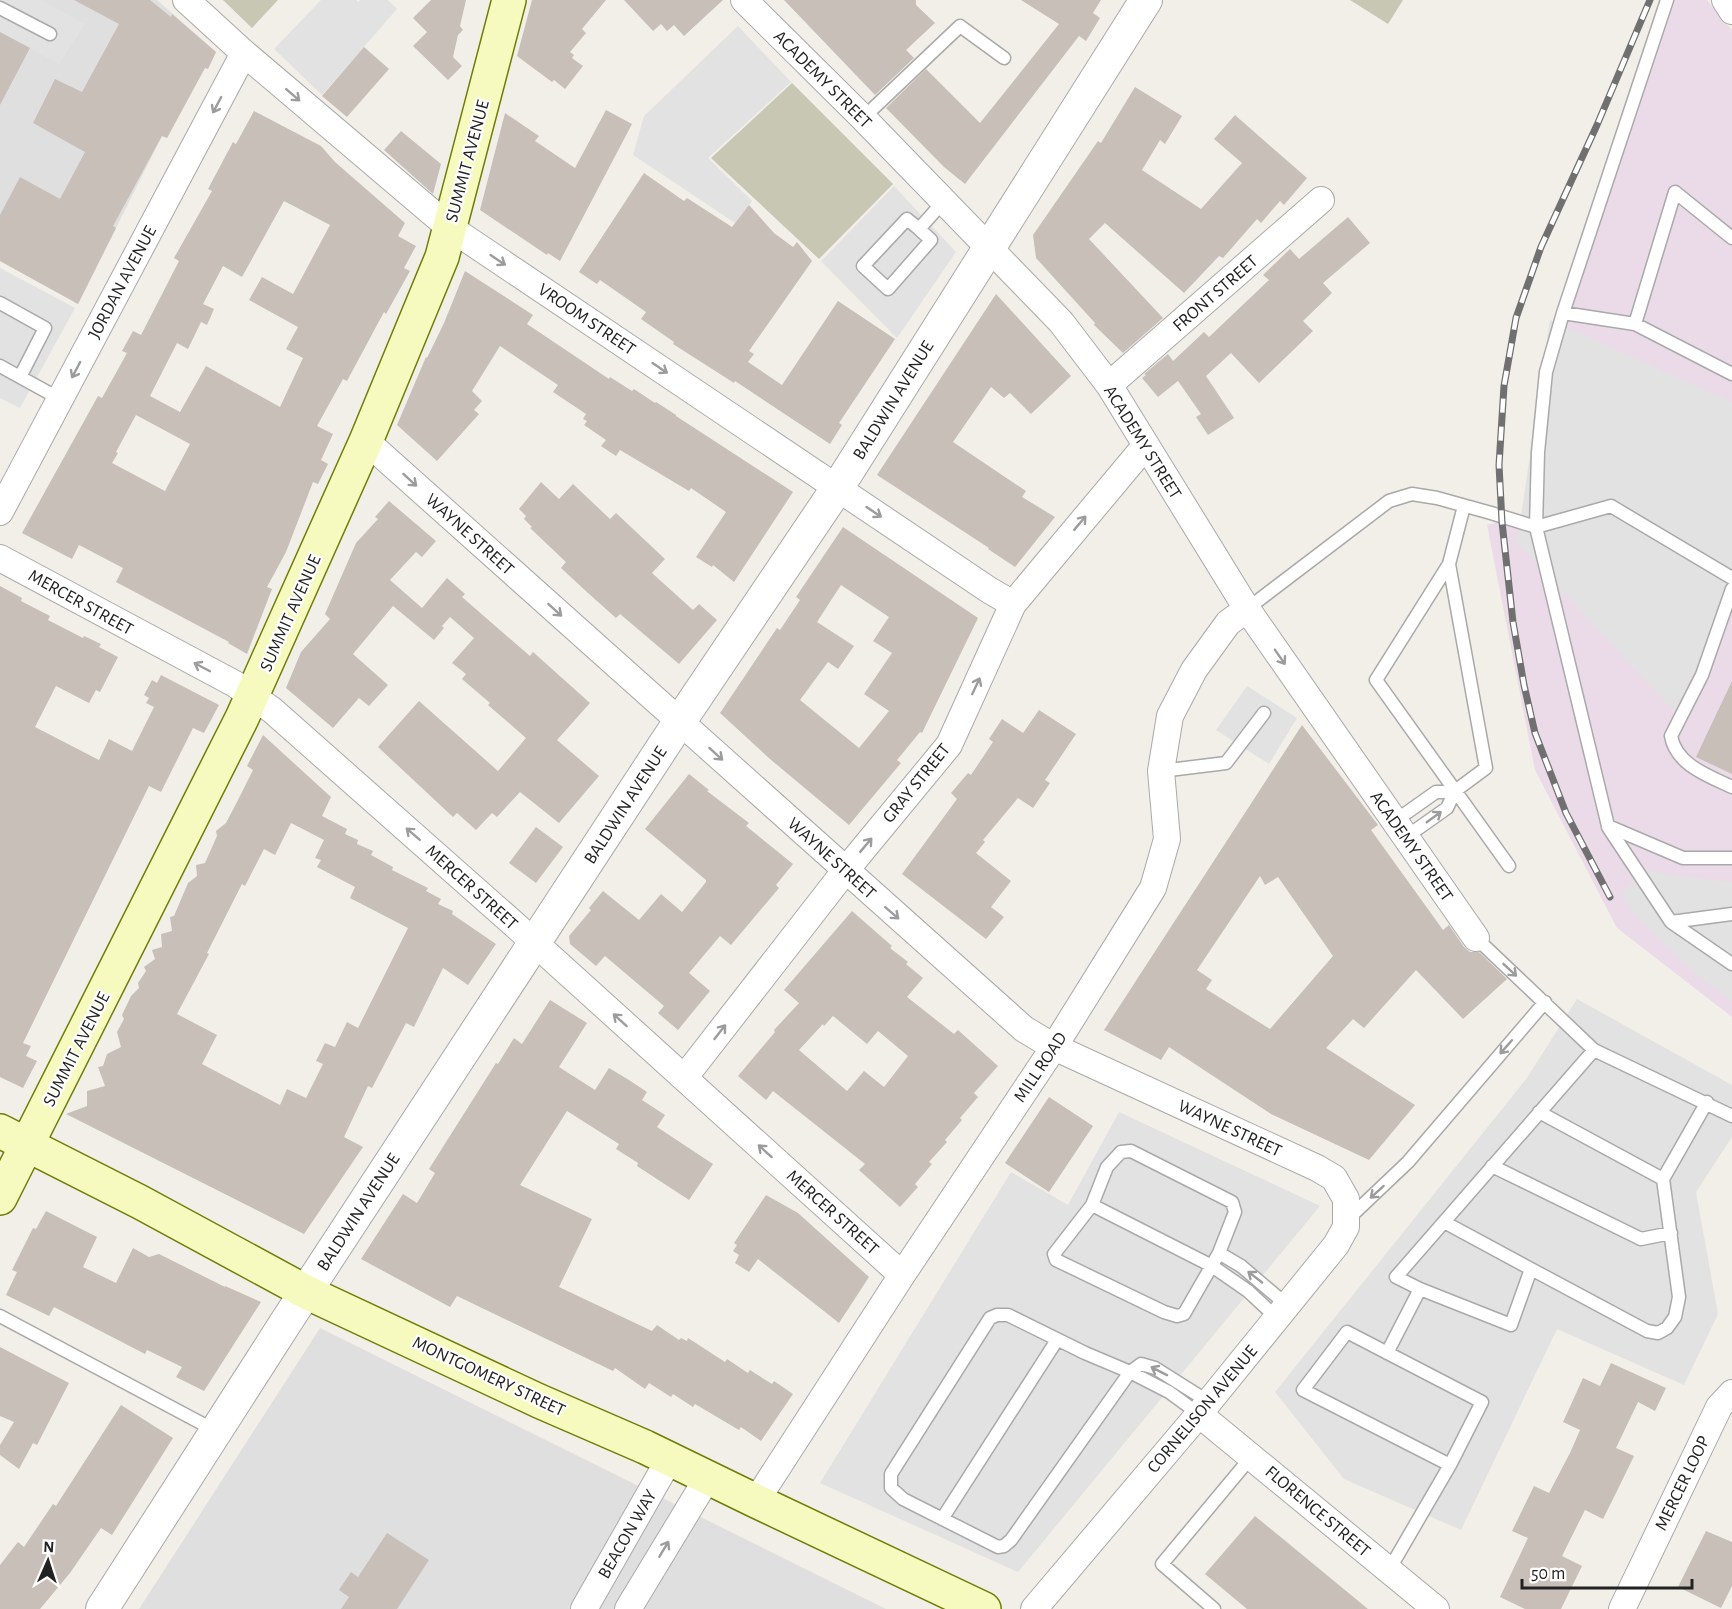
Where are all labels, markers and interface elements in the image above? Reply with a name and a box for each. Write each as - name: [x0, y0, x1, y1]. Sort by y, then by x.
- street label: ACADEMY STREET: [770, 27, 875, 132]
- one-way arrow: [285, 88, 300, 102]
- one-way arrow: [211, 96, 223, 113]
- street label: SUMMIT AVENUE: [443, 98, 493, 224]
- street label: JORDAN AVENUE: [86, 223, 160, 342]
- street label: FRONT STREET: [1170, 252, 1262, 335]
- one-way arrow: [489, 254, 505, 266]
- street label: VROOM STREET: [534, 281, 639, 359]
- street label: BALDWIN AVENUE: [850, 338, 938, 463]
- one-way arrow: [70, 360, 81, 378]
- one-way arrow: [651, 362, 668, 374]
- street label: ACADEMY STREET: [1100, 383, 1184, 503]
- one-way arrow: [402, 473, 417, 487]
- street label: WAYNE STREET: [422, 491, 517, 579]
- one-way arrow: [866, 506, 882, 518]
- one-way arrow: [1074, 515, 1087, 531]
- street label: SUMMIT AVENUE: [257, 552, 325, 674]
- street label: MERCER STREET: [25, 567, 136, 639]
- one-way arrow: [548, 603, 563, 617]
- one-way arrow: [1274, 648, 1286, 665]
- one-way arrow: [193, 661, 211, 672]
- one-way arrow: [971, 677, 982, 695]
- street label: GRAY STREET: [880, 741, 954, 827]
- street label: BALDWIN AVENUE: [581, 743, 671, 868]
- one-way arrow: [708, 747, 723, 761]
- street label: ACADEMY STREET: [1366, 788, 1456, 905]
- one-way arrow: [1426, 811, 1442, 823]
- street label: WAYNE STREET: [784, 815, 879, 903]
- one-way arrow: [405, 828, 421, 841]
- one-way arrow: [860, 837, 873, 853]
- street label: MERCER STREET: [422, 842, 521, 934]
- one-way arrow: [884, 906, 900, 919]
- one-way arrow: [1503, 963, 1518, 977]
- street label: SUMMIT AVENUE: [40, 989, 114, 1109]
- one-way arrow: [613, 1013, 628, 1027]
- one-way arrow: [714, 1024, 727, 1040]
- street label: MILL ROAD: [1011, 1029, 1071, 1106]
- one-way arrow: [1500, 1039, 1513, 1055]
- street label: WAYNE STREET: [1175, 1097, 1284, 1161]
- one-way arrow: [758, 1144, 773, 1158]
- street label: BALDWIN AVENUE: [314, 1150, 404, 1275]
- street label: MERCER STREET: [783, 1167, 882, 1259]
- one-way arrow: [1370, 1185, 1385, 1199]
- one-way arrow: [1247, 1271, 1263, 1284]
- street label: MONTGOMERY STREET: [410, 1334, 568, 1420]
- street label: CORNELISON AVENUE: [1144, 1342, 1261, 1477]
- one-way arrow: [1151, 1365, 1169, 1377]
- street label: MERCER LOOP: [1652, 1433, 1714, 1534]
- street label: FLORENCE STREET: [1261, 1463, 1373, 1561]
- street label: BEACON WAY: [595, 1487, 661, 1582]
- north arrow: [18, 1531, 78, 1591]
- text: N: [43, 1539, 55, 1555]
- one-way arrow: [659, 1541, 671, 1558]
- scale bar: [1522, 1552, 1692, 1590]
- text: 50 m: [1531, 1565, 1565, 1583]

